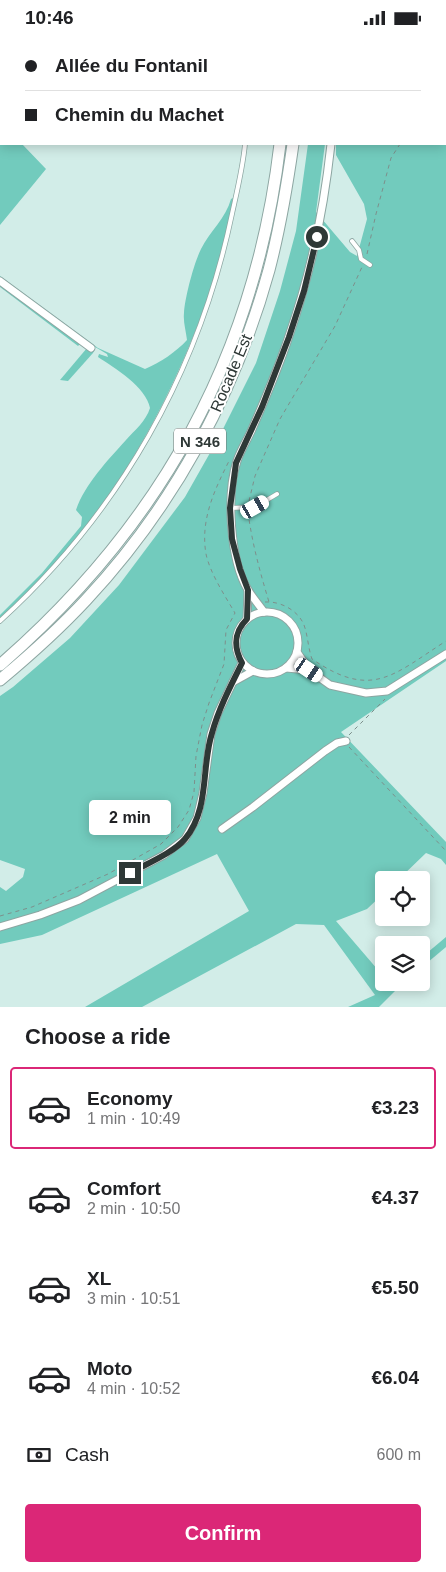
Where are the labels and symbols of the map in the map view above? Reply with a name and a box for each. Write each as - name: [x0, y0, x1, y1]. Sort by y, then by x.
- route start: [306, 226, 328, 248]
- street label: Rocade Est: [207, 331, 255, 414]
- road number: N 346: [174, 429, 226, 453]
- car: [238, 493, 271, 521]
- car: [292, 655, 325, 685]
- callout: 2 min: [89, 801, 171, 835]
- route end: [119, 862, 141, 884]

